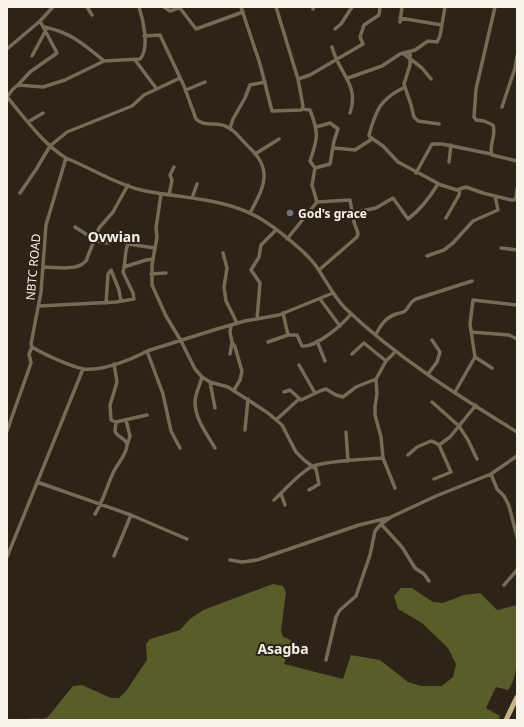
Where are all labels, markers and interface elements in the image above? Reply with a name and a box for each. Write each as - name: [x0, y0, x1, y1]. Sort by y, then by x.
- place label: God's grace: [298, 205, 367, 222]
- marker: God's grace: [285, 208, 295, 218]
- district label: Ovwian: [88, 227, 140, 246]
- street label: NBTC ROAD: [22, 233, 44, 301]
- district label: Asagba: [257, 639, 309, 658]

